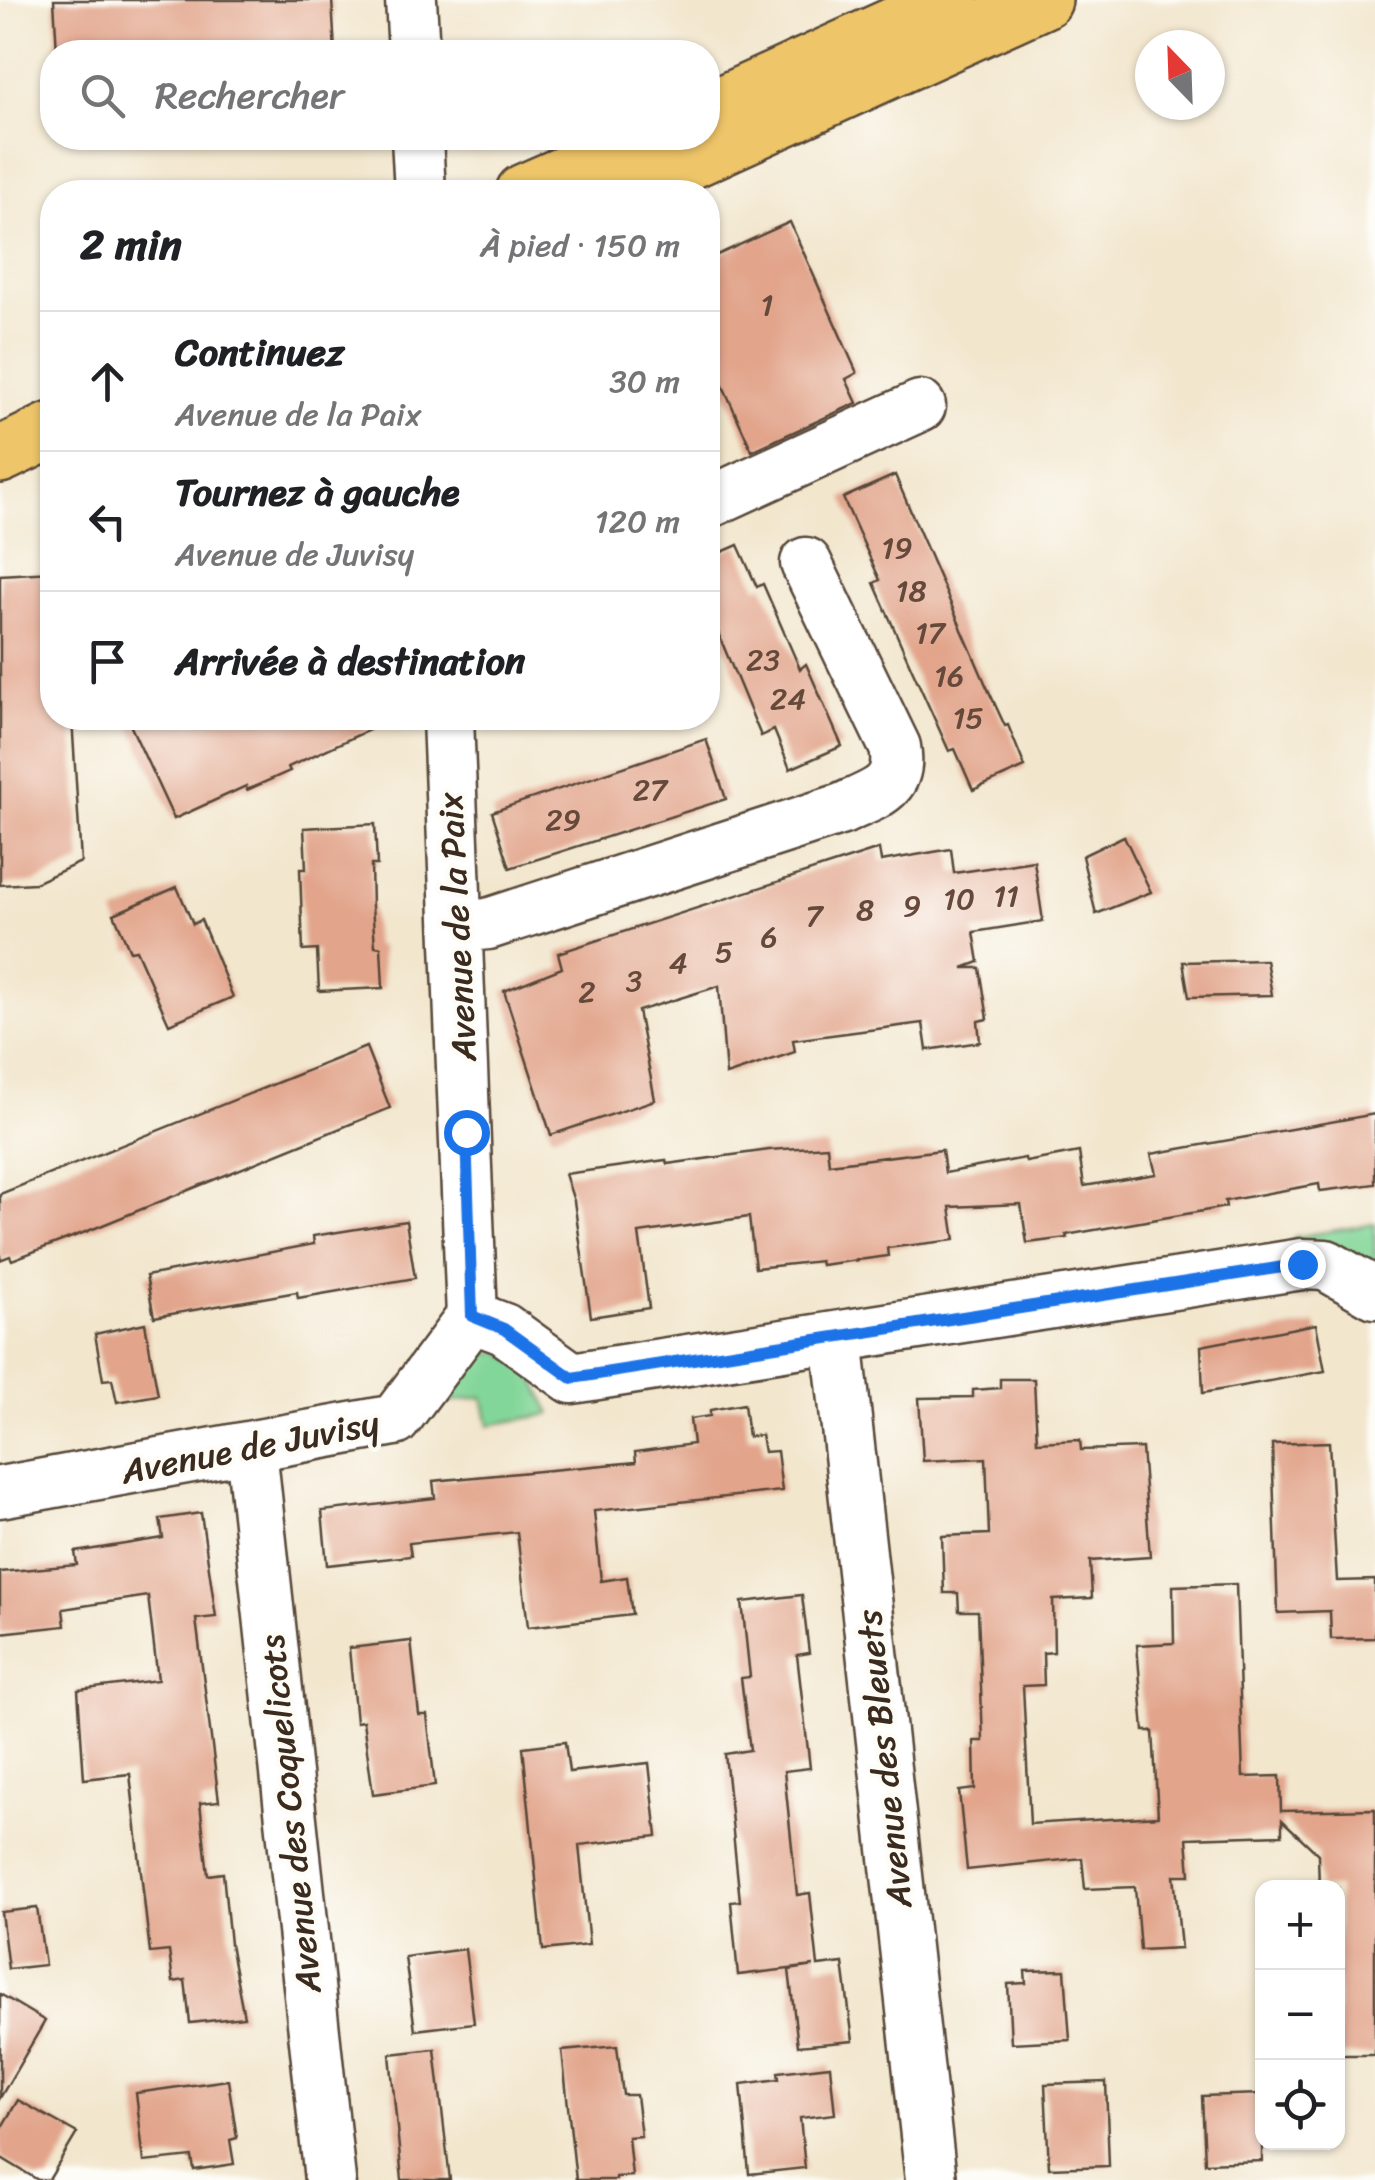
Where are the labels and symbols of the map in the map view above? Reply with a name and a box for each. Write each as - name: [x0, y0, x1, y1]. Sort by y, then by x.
- north arrow: [1135, 30, 1225, 120]
- house number: 1: [761, 278, 773, 332]
- house number: 19: [881, 521, 913, 575]
- house number: 18: [896, 564, 926, 618]
- house number: 17: [915, 606, 947, 660]
- house number: 23: [746, 633, 780, 687]
- house number: 16: [934, 649, 964, 703]
- house number: 24: [770, 672, 806, 726]
- house number: 15: [952, 691, 984, 745]
- house number: 27: [633, 763, 669, 817]
- street label: Avenue de la Paix: [419, 790, 495, 1064]
- house number: 29: [545, 793, 581, 847]
- house number: 11: [993, 869, 1019, 923]
- house number: 10: [943, 872, 975, 926]
- house number: 9: [903, 879, 921, 933]
- house number: 8: [856, 883, 874, 937]
- house number: 7: [805, 889, 824, 943]
- house number: 6: [760, 910, 778, 964]
- house number: 5: [715, 925, 733, 979]
- house number: 4: [669, 936, 687, 990]
- house number: 3: [626, 954, 642, 1008]
- house number: 2: [578, 965, 596, 1019]
- route start: [444, 1110, 490, 1156]
- route end: [1280, 1242, 1326, 1288]
- street label: Avenue de Juvisy: [115, 1392, 384, 1503]
- street label: Avenue des Bleuets: [837, 1606, 931, 1912]
- street label: Avenue des Coquelicots: [240, 1631, 340, 1997]

